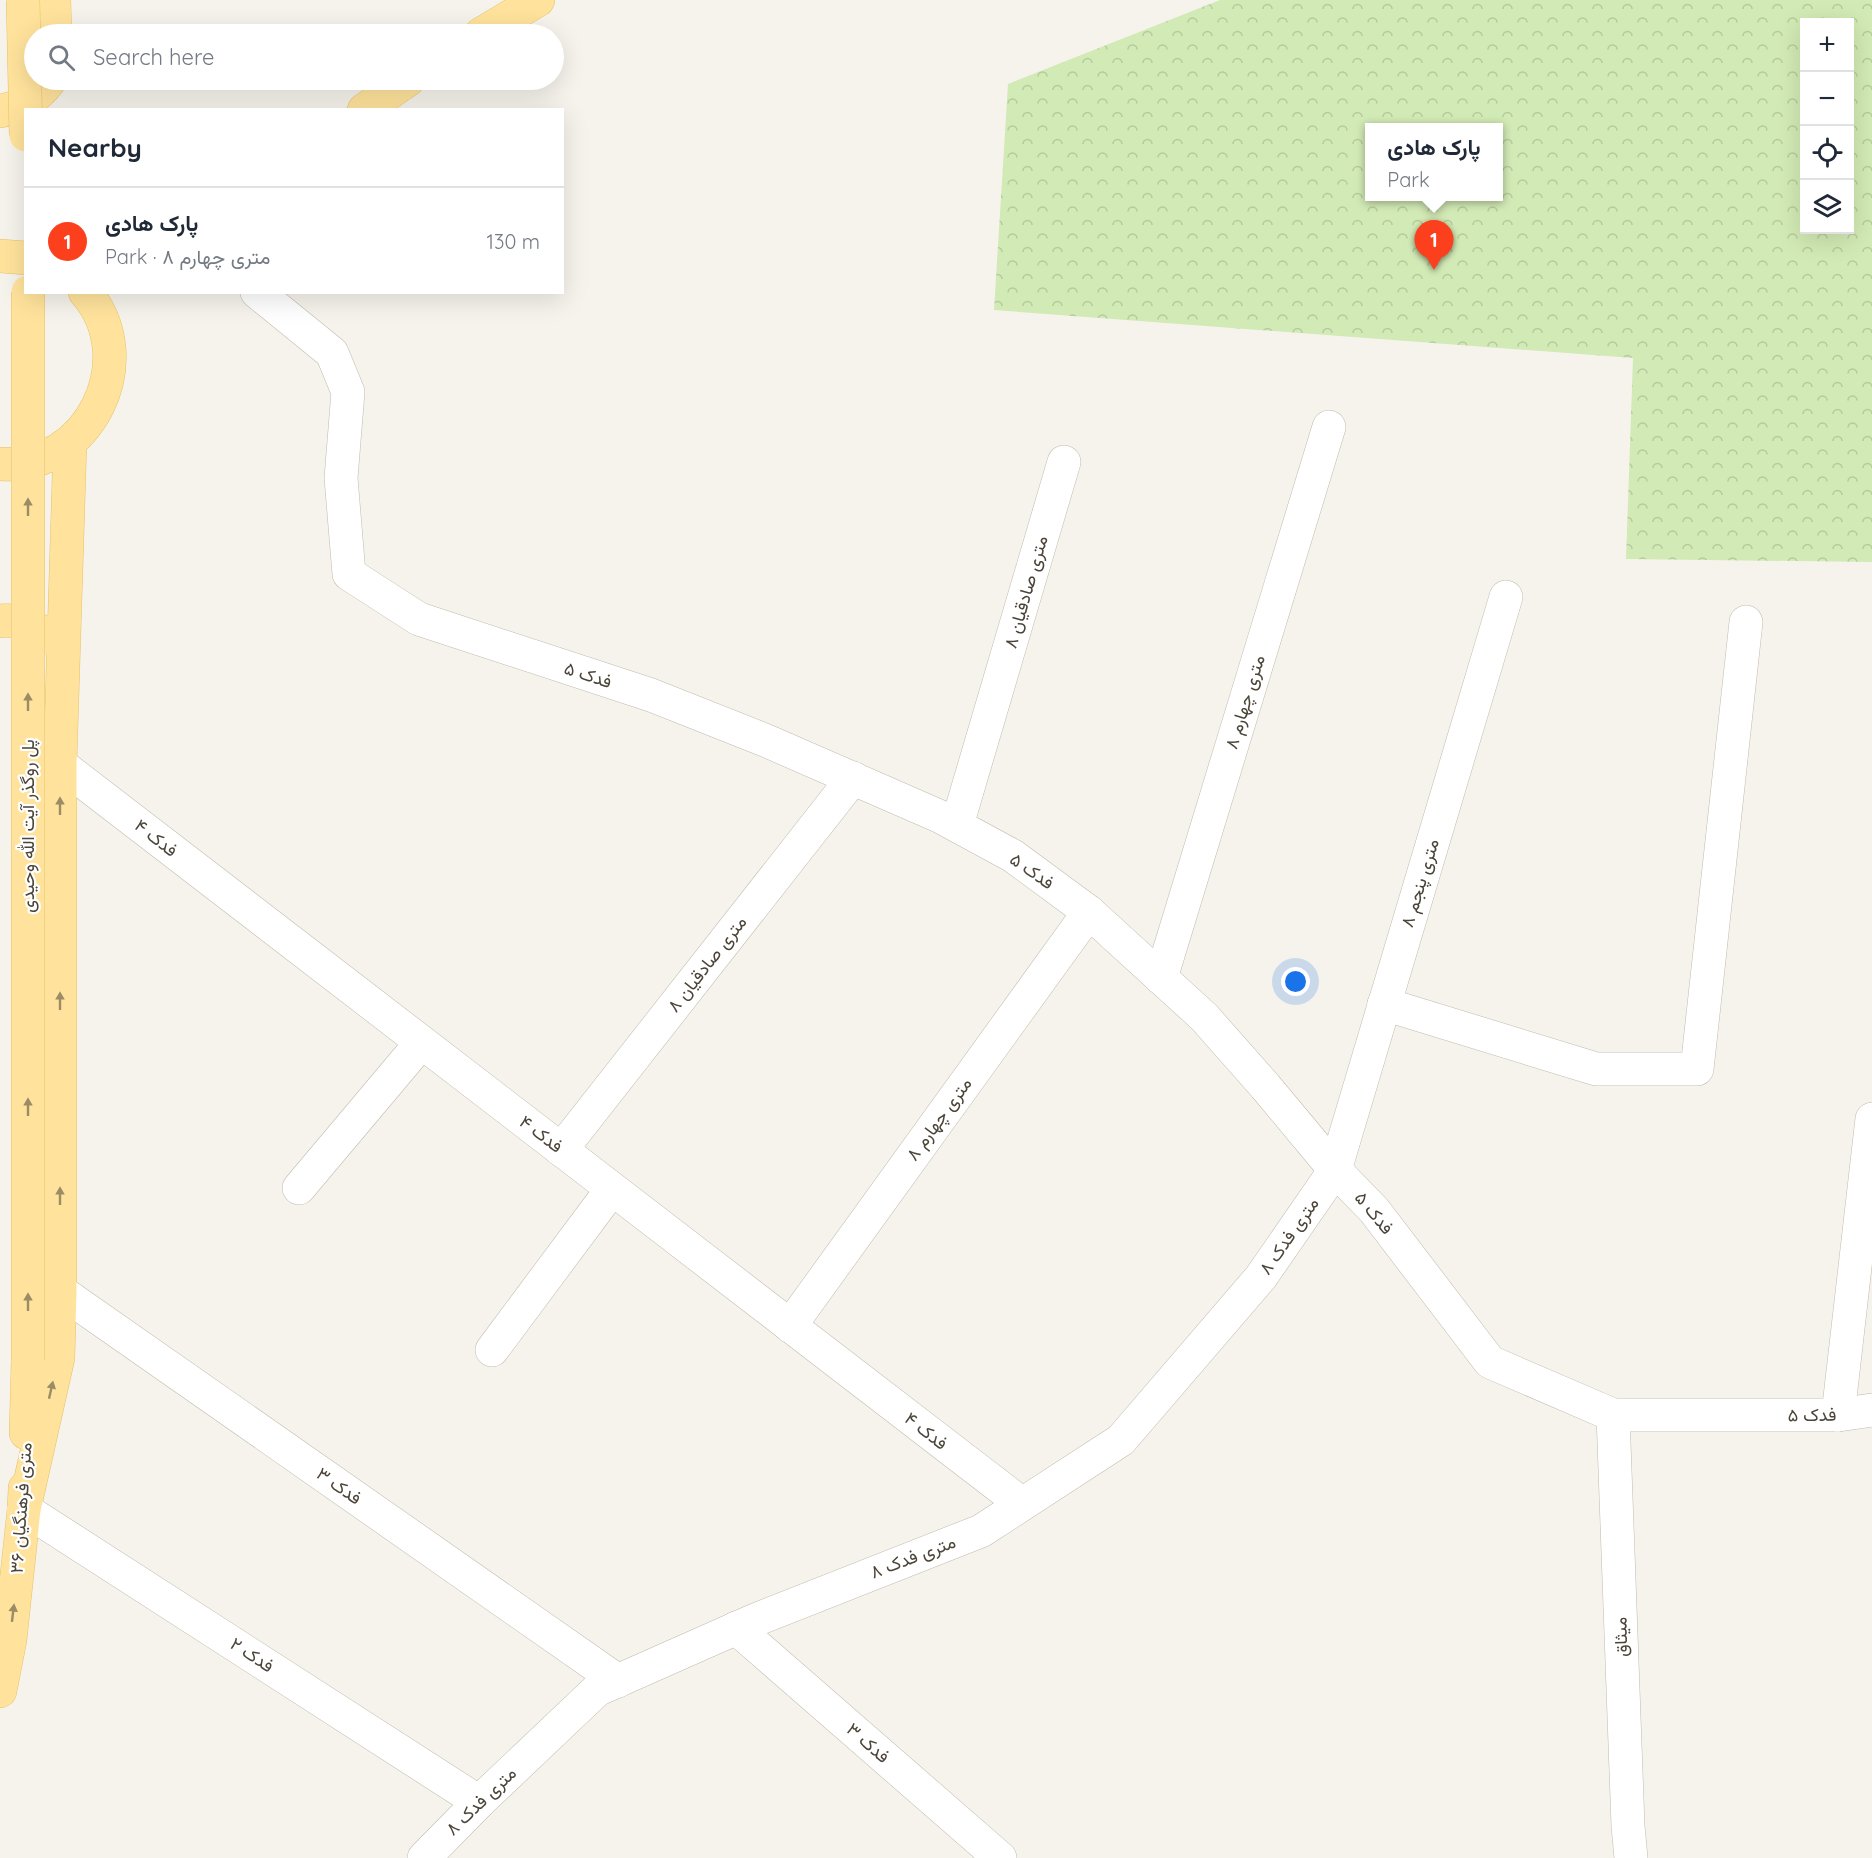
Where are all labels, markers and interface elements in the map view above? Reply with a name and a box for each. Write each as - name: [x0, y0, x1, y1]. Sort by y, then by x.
- map controls: [1800, 18, 1854, 234]
- button: +: [1800, 18, 1854, 72]
- search box: [24, 24, 564, 90]
- icon: search: [45, 41, 78, 74]
- text: Search here: [93, 43, 214, 71]
- button: −: [1800, 72, 1854, 126]
- popup: [1365, 123, 1503, 201]
- button: locate: [1800, 126, 1854, 180]
- text: Nearby: [48, 131, 142, 164]
- text: پارک هادی: [1387, 133, 1481, 161]
- text: Park: [1387, 167, 1430, 192]
- button: layers: [1800, 180, 1854, 234]
- text: پارک هادی: [105, 209, 198, 237]
- pin: 1: [1414, 220, 1454, 270]
- text: 1: [64, 229, 71, 254]
- text: 130 m: [487, 229, 540, 254]
- text: Park · ۸ متری چهارم: [105, 244, 270, 269]
- one-way arrow: [23, 497, 33, 516]
- street label: ۸ متری صادقیان: [998, 533, 1053, 651]
- street label: ۸ متری چهارم: [1219, 652, 1271, 752]
- street label: فدک ۵: [561, 656, 615, 693]
- one-way arrow: [23, 692, 33, 711]
- street label: پل روگذر آیت الله وحیدی: [16, 739, 40, 913]
- one-way arrow: [55, 797, 65, 816]
- street label: فدک ۴: [130, 814, 183, 862]
- street label: ۸ متری پنجم: [1395, 836, 1445, 930]
- street label: فدک ۵: [1006, 847, 1059, 894]
- street label: ۸ متری صادقیان: [662, 911, 751, 1017]
- your location: [1281, 967, 1310, 996]
- one-way arrow: [55, 992, 65, 1011]
- street label: ۸ متری چهارم: [901, 1073, 977, 1165]
- one-way arrow: [23, 1097, 33, 1116]
- street label: فدک ۴: [515, 1110, 568, 1157]
- one-way arrow: [55, 1187, 65, 1206]
- street label: فدک ۵: [1350, 1187, 1399, 1239]
- street label: ۸ متری فدک: [1254, 1192, 1324, 1279]
- one-way arrow: [23, 1292, 33, 1311]
- one-way arrow: [46, 1381, 56, 1399]
- street label: فدک ۵: [1787, 1403, 1837, 1426]
- street label: فدک ۴: [900, 1407, 953, 1455]
- street label: ۳۶ متری فرهنگیان: [4, 1442, 37, 1574]
- street label: فدک ۳: [312, 1462, 366, 1509]
- street label: ۸ متری فدک: [867, 1530, 959, 1583]
- one-way arrow: [9, 1603, 18, 1622]
- street label: میثاق: [1608, 1617, 1633, 1658]
- street label: فدک ۲: [226, 1632, 279, 1677]
- street label: فدک ۳: [842, 1717, 895, 1768]
- street label: ۸ متری فدک: [440, 1761, 521, 1840]

